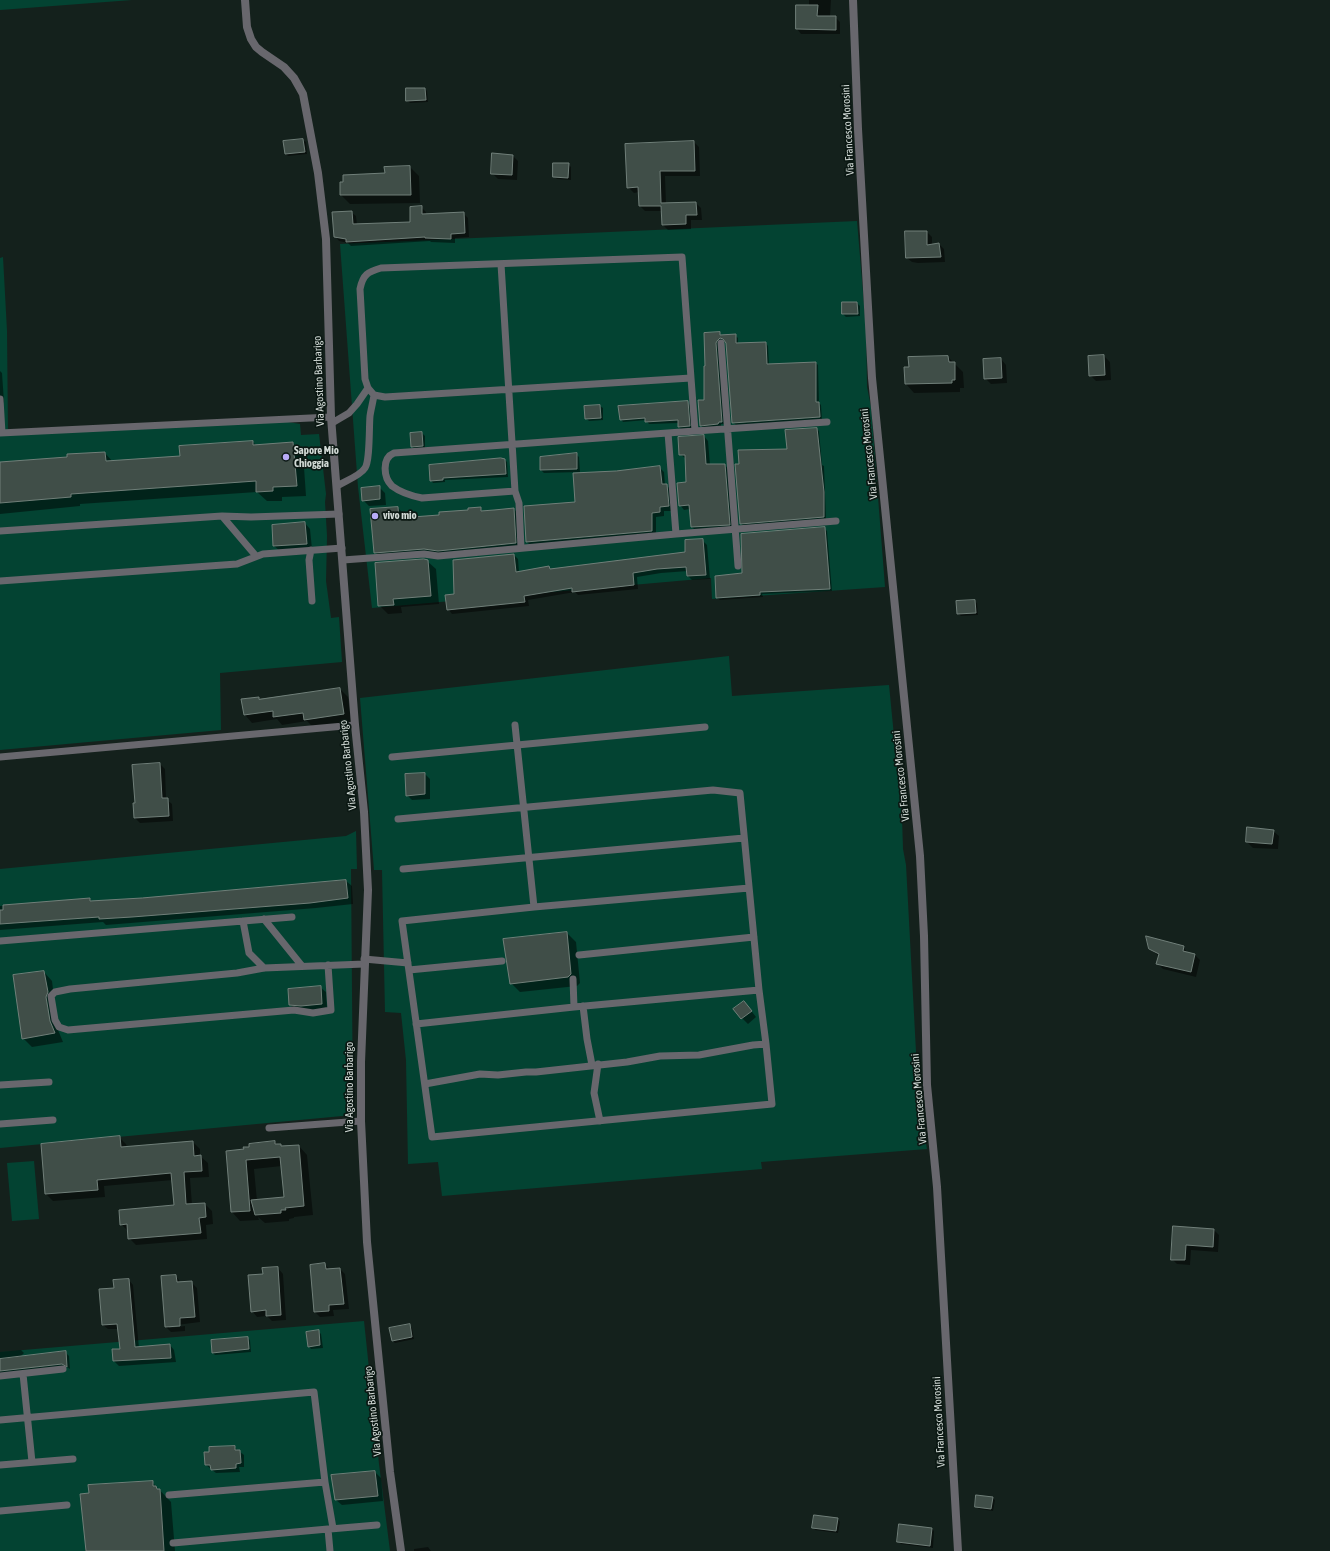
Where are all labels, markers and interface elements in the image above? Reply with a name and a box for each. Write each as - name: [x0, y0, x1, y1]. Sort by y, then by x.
- street label: Via Francesco Morosini: [839, 84, 857, 176]
- street label: Via Agostino Barbarigo: [311, 336, 327, 426]
- street label: Via Francesco Morosini: [858, 408, 880, 500]
- place label: Sapore Mio Chioggia: [294, 444, 339, 470]
- marker: Sapore Mio Chioggia: [281, 452, 291, 462]
- place label: vivo mio: [383, 509, 417, 523]
- marker: vivo mio: [370, 511, 380, 521]
- street label: Via Agostino Barbarigo: [337, 719, 359, 811]
- street label: Via Francesco Morosini: [890, 730, 912, 822]
- street label: Via Agostino Barbarigo: [343, 1042, 357, 1132]
- street label: Via Francesco Morosini: [908, 1053, 930, 1145]
- street label: Via Agostino Barbarigo: [362, 1365, 384, 1457]
- street label: Via Francesco Morosini: [930, 1376, 948, 1468]

